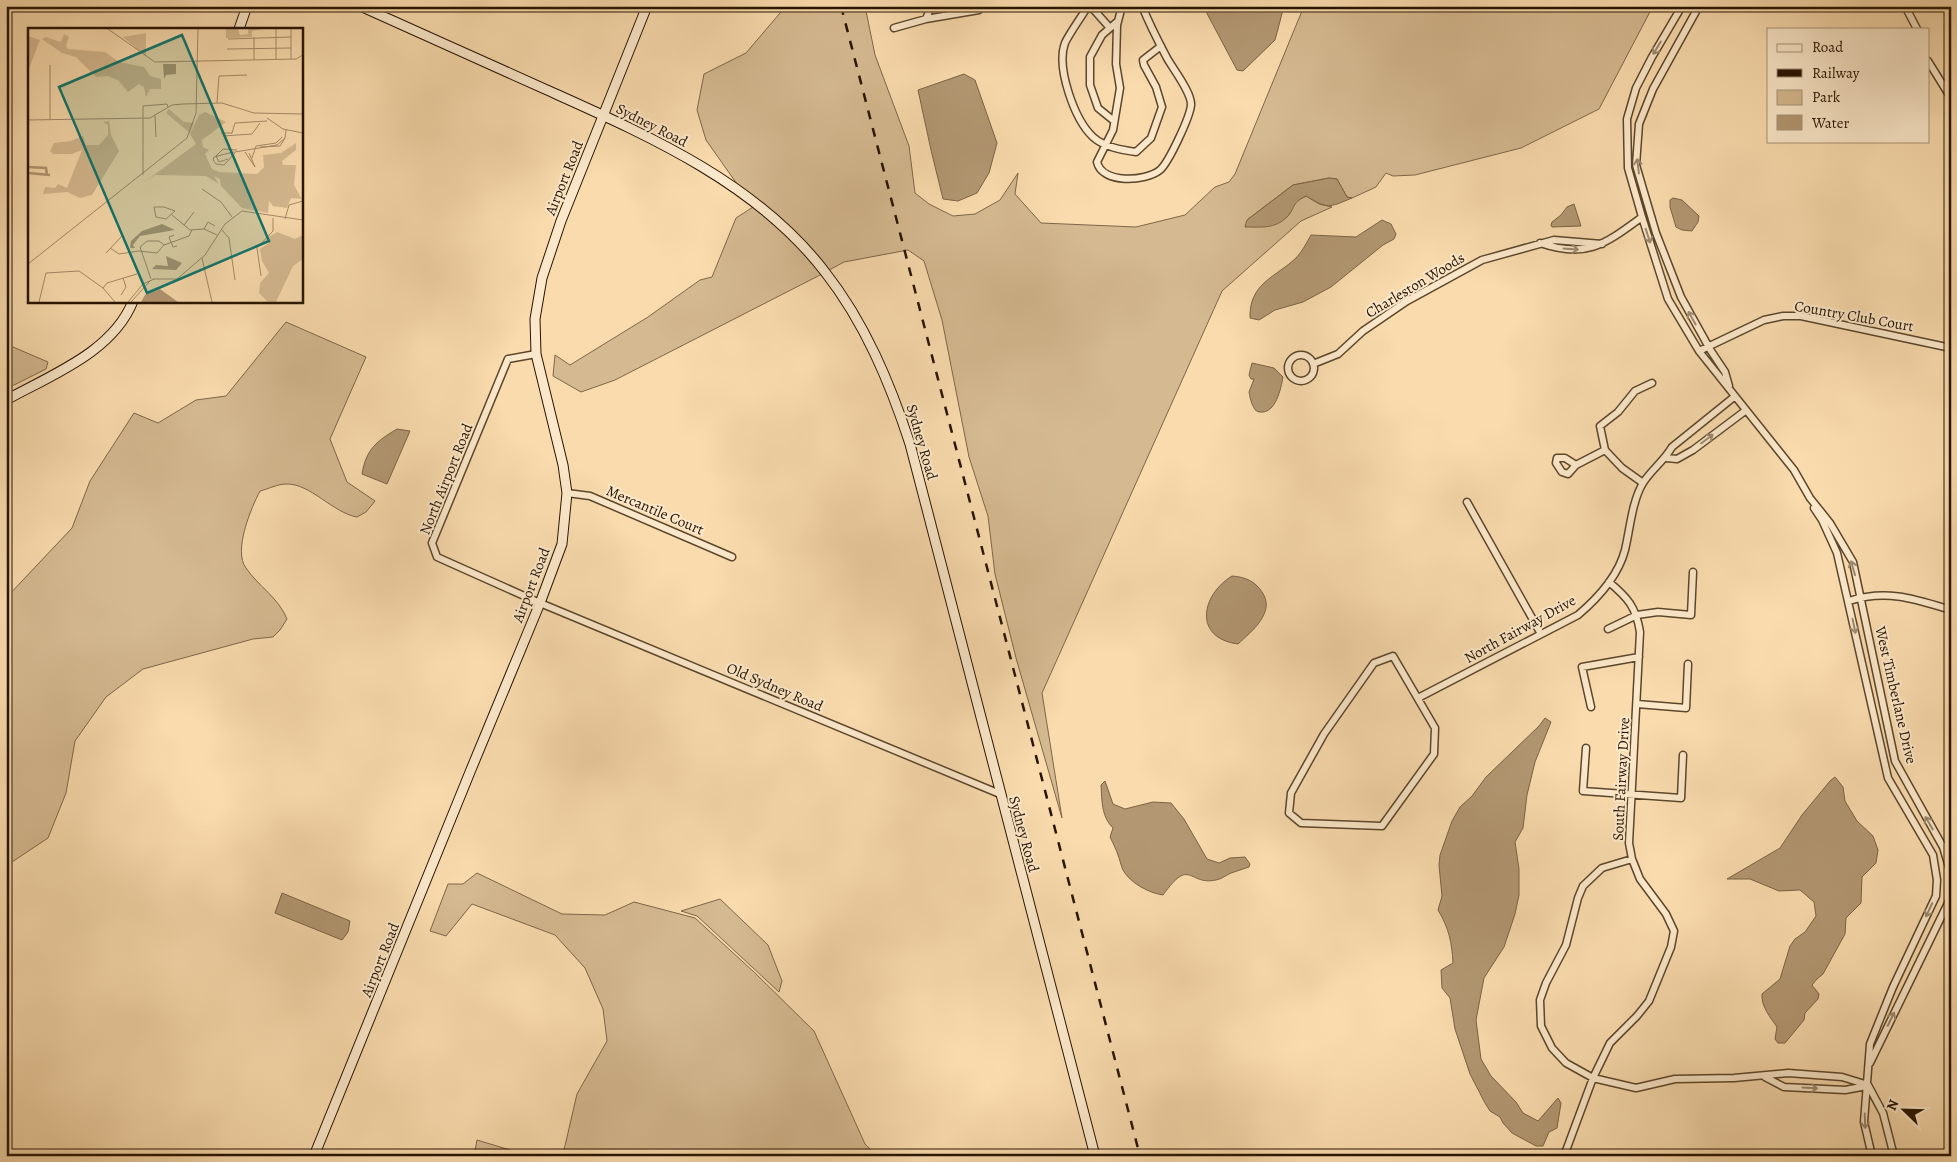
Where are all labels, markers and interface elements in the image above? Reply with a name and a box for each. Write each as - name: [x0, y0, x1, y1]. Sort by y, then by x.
- inset map: [28, 28, 302, 302]
- legend: [1767, 28, 1930, 142]
- text: Road: [1812, 37, 1844, 57]
- one-way arrow: [1652, 40, 1662, 54]
- text: Railway: [1812, 63, 1860, 83]
- text: Park: [1812, 87, 1841, 107]
- street label: Sydney Road: [613, 98, 692, 152]
- text: Water: [1811, 113, 1849, 133]
- street label: Airport Road: [540, 137, 588, 219]
- one-way arrow: [1633, 158, 1643, 174]
- one-way arrow: [1643, 228, 1653, 244]
- one-way arrow: [1562, 244, 1578, 253]
- street label: Charleston Woods: [1362, 248, 1468, 322]
- street label: Country Club Court: [1793, 296, 1915, 336]
- one-way arrow: [1687, 311, 1697, 325]
- street label: Sydney Road: [902, 402, 943, 483]
- street label: North Airport Road: [415, 420, 478, 538]
- one-way arrow: [1700, 434, 1714, 444]
- street label: Mercantile Court: [603, 480, 707, 540]
- street label: Airport Road: [507, 544, 555, 626]
- one-way arrow: [1848, 560, 1858, 576]
- street label: North Fairway Drive: [1461, 590, 1579, 668]
- one-way arrow: [1850, 617, 1859, 633]
- street label: West Timberlane Drive: [1870, 623, 1922, 766]
- street label: Old Sydney Road: [724, 658, 827, 717]
- street label: South Fairway Drive: [1608, 716, 1634, 841]
- street label: Sydney Road: [1004, 794, 1044, 875]
- one-way arrow: [1923, 816, 1933, 830]
- one-way arrow: [1924, 902, 1933, 917]
- street label: Airport Road: [356, 919, 404, 1001]
- one-way arrow: [1887, 1012, 1897, 1027]
- one-way arrow: [1802, 1084, 1818, 1093]
- north arrow: [1880, 1084, 1930, 1134]
- text: N: [1882, 1097, 1903, 1114]
- one-way arrow: [1861, 1113, 1870, 1129]

